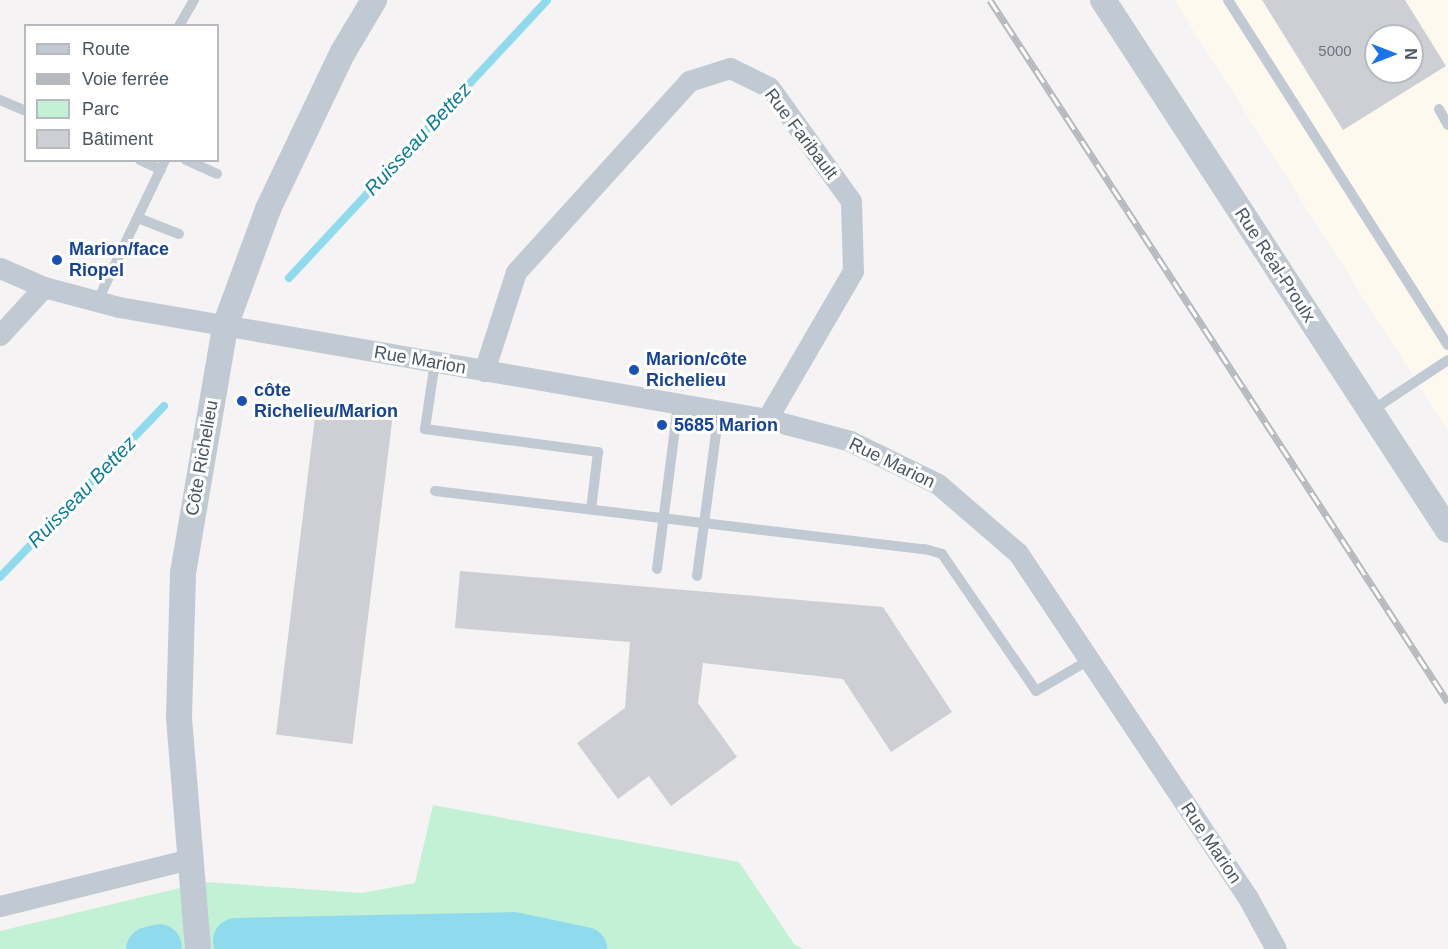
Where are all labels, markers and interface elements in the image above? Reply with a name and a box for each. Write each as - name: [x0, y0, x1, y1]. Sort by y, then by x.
- legend: [24, 24, 219, 162]
- north arrow: [1364, 24, 1424, 84]
- text: Route: [82, 39, 130, 59]
- house number: 5000: [1318, 42, 1352, 60]
- text: N: [1402, 48, 1419, 60]
- text: Voie ferrée: [82, 69, 169, 89]
- water label: Ruisseau Bettez: [360, 78, 476, 200]
- street label: Rue Faribault: [760, 84, 842, 184]
- text: Parc: [82, 99, 119, 119]
- text: Bâtiment: [82, 129, 153, 149]
- street label: Rue Réal-Proulx: [1230, 204, 1320, 326]
- place label: Marion/face Riopel: [69, 239, 169, 282]
- marker: Marion/face Riopel: [50, 253, 64, 267]
- street label: Rue Marion: [372, 341, 468, 379]
- place label: Marion/côte Richelieu: [646, 349, 747, 392]
- marker: Marion/côte Richelieu: [627, 363, 641, 377]
- place label: côte Richelieu/Marion: [254, 380, 398, 422]
- marker: côte Richelieu/Marion: [235, 394, 249, 408]
- street label: Côte Richelieu: [181, 398, 223, 518]
- place label: 5685 Marion: [674, 414, 778, 436]
- marker: 5685 Marion: [655, 418, 669, 432]
- water label: Ruisseau Bettez: [23, 431, 141, 553]
- street label: Rue Marion: [845, 433, 939, 493]
- street label: Rue Marion: [1176, 798, 1246, 888]

